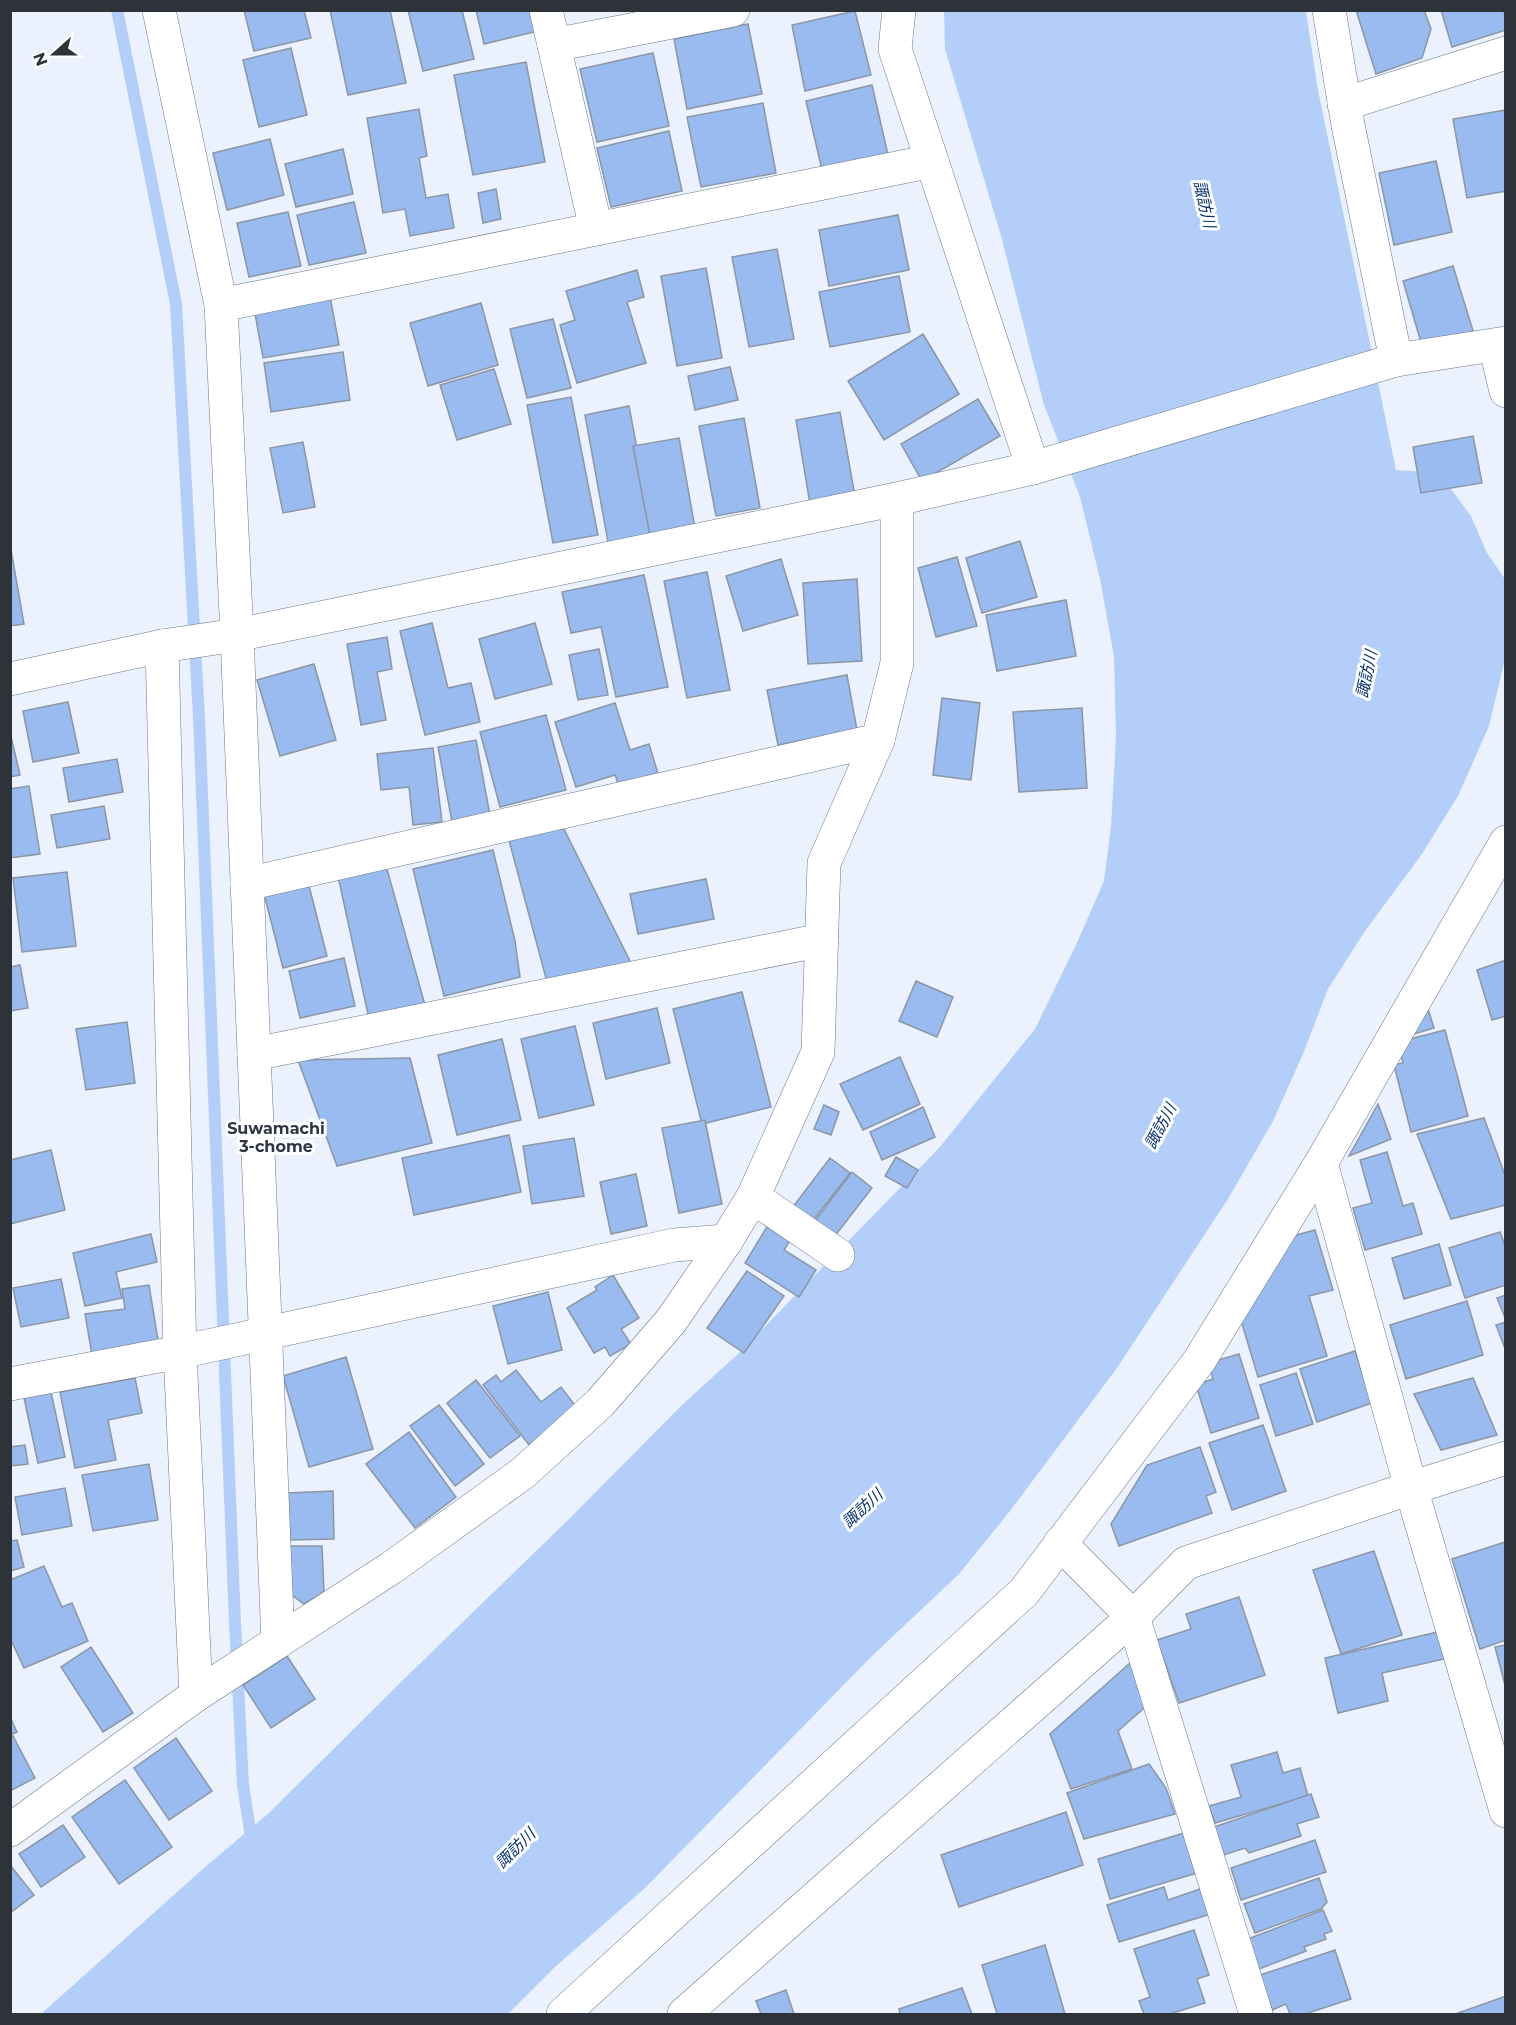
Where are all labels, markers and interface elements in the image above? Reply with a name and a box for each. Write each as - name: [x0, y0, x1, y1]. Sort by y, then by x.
- north arrow: [24, 24, 84, 84]
- text: N: [29, 50, 52, 69]
- water label: 諏訪川: [1190, 179, 1220, 232]
- water label: 諏訪川: [1352, 647, 1381, 700]
- water label: 諏訪川: [1141, 1099, 1181, 1152]
- district label: Suwamachi 3-chome: [227, 1119, 325, 1156]
- water label: 諏訪川: [838, 1484, 888, 1532]
- water label: 諏訪川: [492, 1823, 540, 1872]

